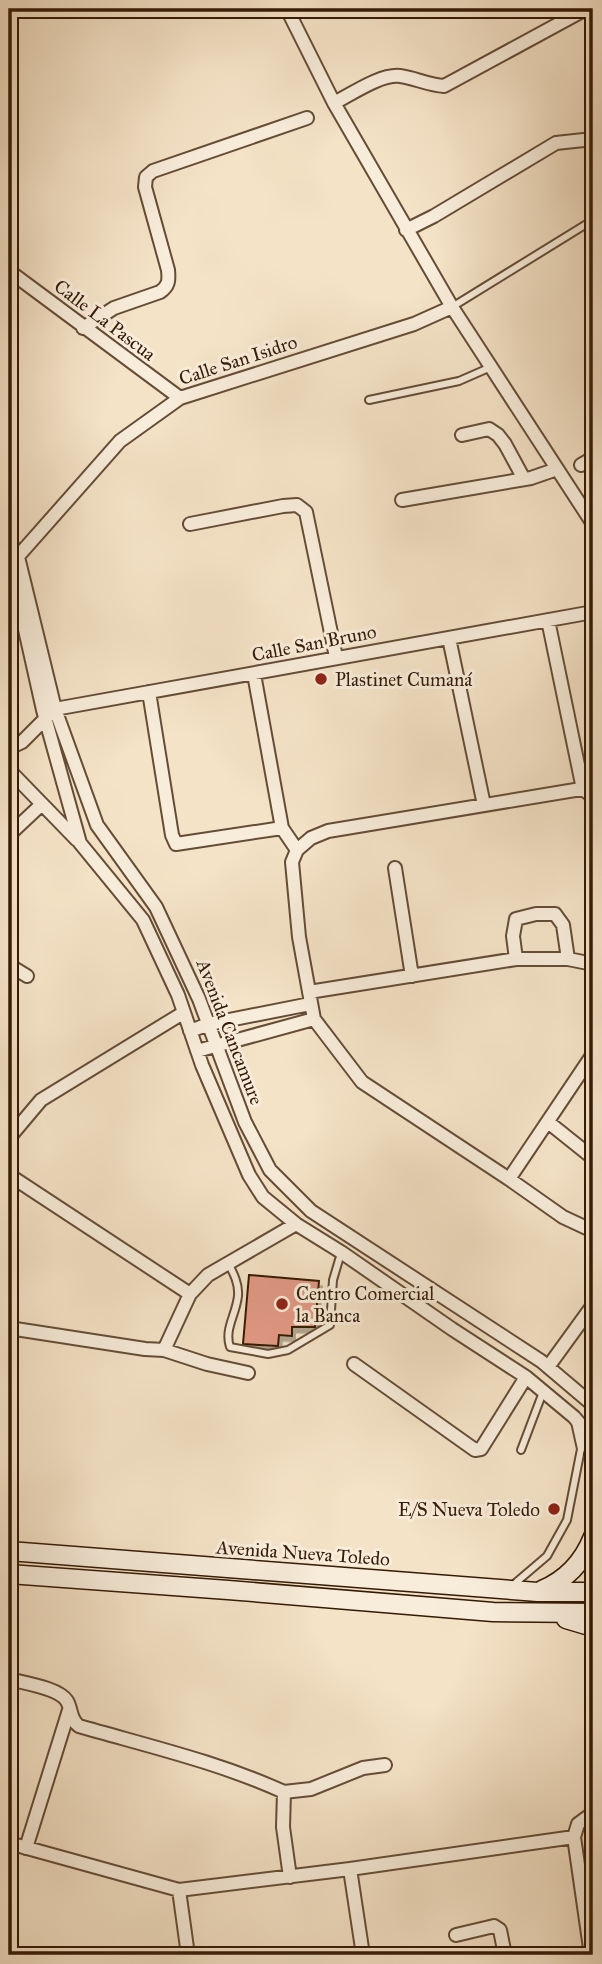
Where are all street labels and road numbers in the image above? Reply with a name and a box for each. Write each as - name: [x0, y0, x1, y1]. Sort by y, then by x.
- street label: Calle La Pascua: [50, 274, 161, 366]
- street label: Calle San Isidro: [176, 330, 300, 390]
- street label: Calle San Bruno: [250, 620, 378, 666]
- street label: Avenida Cancamure: [191, 955, 268, 1108]
- street label: Avenida Nueva Toledo: [214, 1535, 391, 1571]

